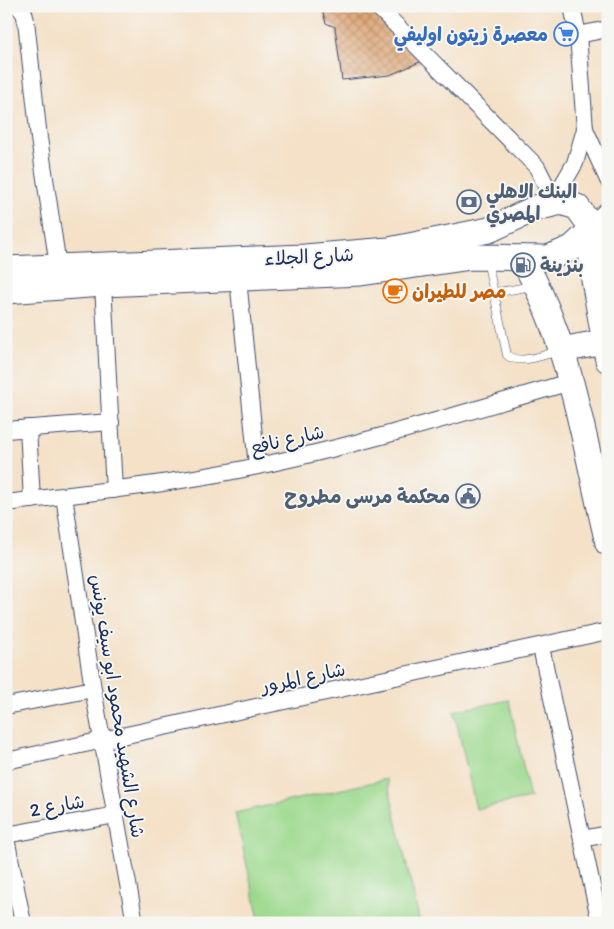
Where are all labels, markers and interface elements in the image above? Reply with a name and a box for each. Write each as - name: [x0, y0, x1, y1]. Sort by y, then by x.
- supermarket icon: معصرة زيتون اوليفي: [553, 21, 579, 47]
- place label: معصرة زيتون اوليفي: [394, 23, 548, 51]
- place label: البنك الاهلي المصري: [486, 180, 577, 228]
- bank icon: البنك الاهلي المصري: [456, 189, 482, 215]
- street label: شارع الجلاء: [264, 243, 355, 272]
- fuel station icon: بنزينة: [510, 252, 536, 278]
- place label: بنزينة: [540, 254, 584, 278]
- cafe icon: مصر للطيران: [382, 278, 408, 304]
- place label: مصر للطيران: [412, 280, 506, 303]
- street label: شارع نافع: [248, 420, 327, 461]
- public building icon: محكمة مرسى مطروح: [455, 483, 481, 509]
- place label: محكمة مرسى مطروح: [284, 485, 450, 509]
- street label: شارع الشهيد محمود ابو سيف يونس: [83, 573, 150, 840]
- street label: شارع المرور: [257, 657, 348, 700]
- street label: شارع 2: [28, 789, 87, 824]

